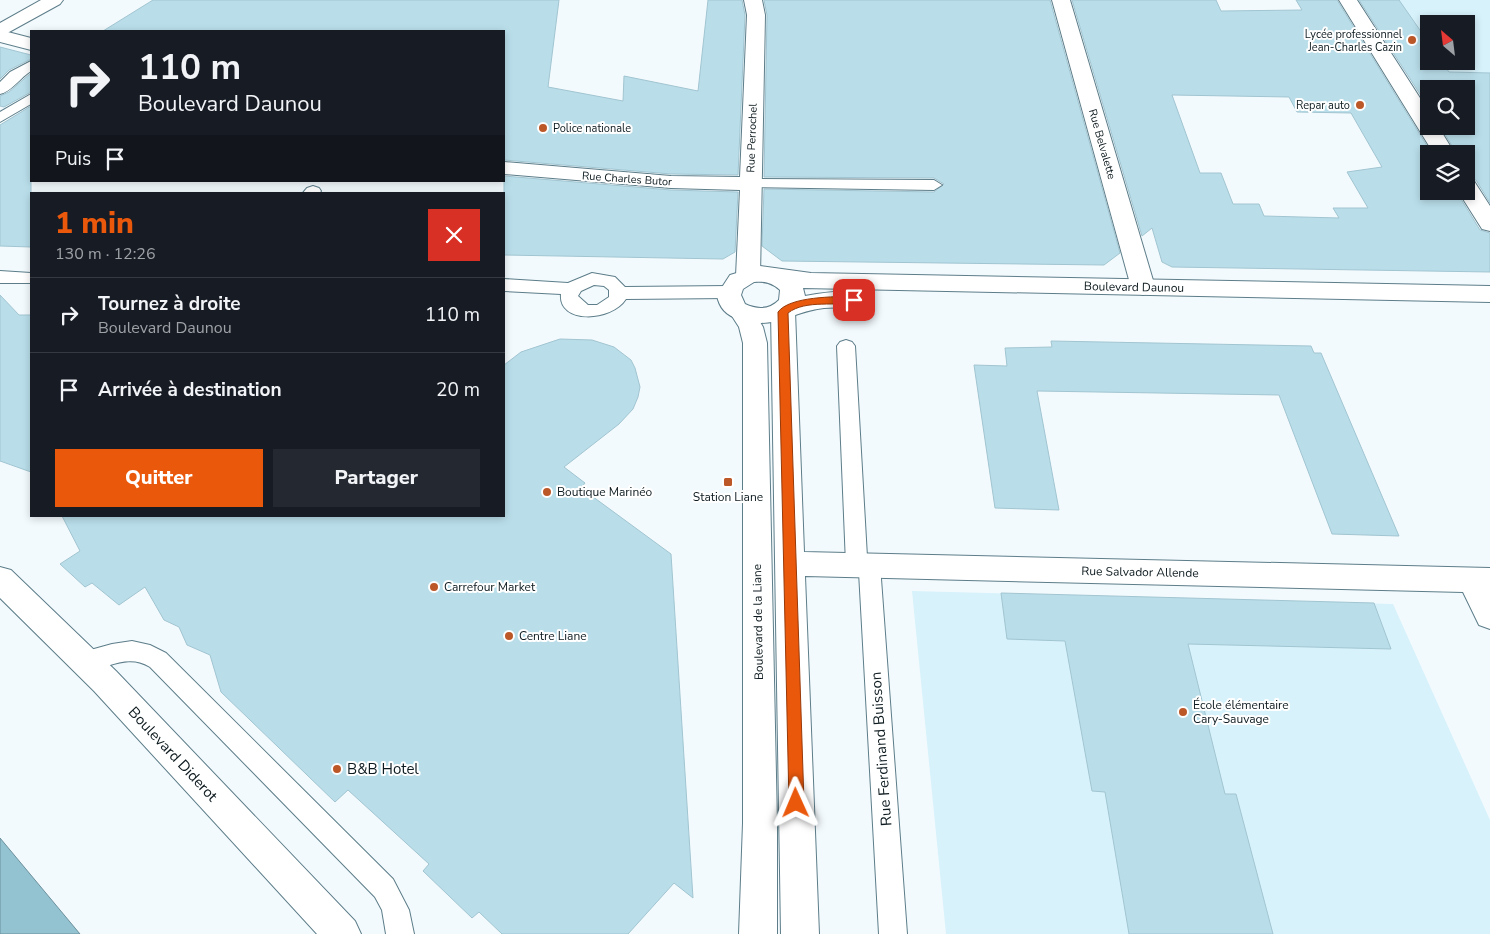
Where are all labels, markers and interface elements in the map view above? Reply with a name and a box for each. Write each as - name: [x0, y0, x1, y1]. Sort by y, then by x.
- north arrow: [1420, 15, 1475, 70]
- map controls: [1420, 15, 1475, 200]
- place label: Lycée professionnel Jean-Charles Cazin: [1305, 27, 1403, 55]
- marker: Lycée professionnel Jean-Charles Cazin: [1406, 34, 1418, 46]
- text: 110 m: [138, 44, 241, 91]
- icon: right: [55, 50, 120, 115]
- button: search: [1420, 80, 1475, 135]
- text: Boulevard Daunou: [138, 89, 322, 119]
- place label: Repar auto: [1296, 98, 1350, 113]
- marker: Repar auto: [1354, 99, 1366, 111]
- street label: Rue Perrochel: [743, 102, 761, 173]
- street label: Rue Belvalette: [1085, 107, 1119, 181]
- place label: Police nationale: [553, 121, 631, 136]
- marker: Police nationale: [537, 122, 549, 134]
- icon: arrive: [101, 145, 129, 173]
- button: layers: [1420, 145, 1475, 200]
- text: Puis: [55, 146, 91, 172]
- street label: Rue Charles Butor: [581, 168, 673, 190]
- text: 1 min: [55, 203, 134, 244]
- button: close: [428, 209, 480, 261]
- text: 130 m · 12:26: [55, 243, 156, 265]
- street label: Boulevard Daunou: [1084, 278, 1184, 296]
- pin: [833, 279, 875, 321]
- icon: arrive: [840, 286, 868, 314]
- text: Tournez à droite: [98, 291, 241, 317]
- icon: right: [55, 301, 83, 329]
- text: 110 m: [425, 302, 480, 328]
- text: Boulevard Daunou: [98, 317, 232, 339]
- icon: arrive: [55, 376, 83, 404]
- text: Arrivée à destination: [98, 377, 282, 403]
- text: 20 m: [436, 377, 480, 403]
- button: Quitter: [55, 449, 263, 507]
- button: Partager: [273, 449, 480, 507]
- marker: Station Liane: [722, 476, 734, 488]
- place label: Boutique Marinéo: [557, 484, 653, 500]
- marker: Boutique Marinéo: [541, 486, 553, 498]
- place label: Station Liane: [693, 489, 763, 505]
- street label: Rue Salvador Allende: [1081, 563, 1199, 581]
- street label: Boulevard de la Liane: [749, 564, 767, 680]
- place label: Carrefour Market: [444, 579, 536, 595]
- marker: Carrefour Market: [428, 581, 440, 593]
- place label: Centre Liane: [519, 628, 587, 644]
- marker: Centre Liane: [503, 630, 515, 642]
- street label: Rue Ferdinand Buisson: [866, 671, 896, 827]
- place label: École élémentaire Cary-Sauvage: [1193, 697, 1289, 727]
- street label: Boulevard Diderot: [124, 702, 223, 806]
- marker: École élémentaire Cary-Sauvage: [1177, 706, 1189, 718]
- place label: B&B Hotel: [347, 759, 419, 779]
- marker: B&B Hotel: [331, 763, 343, 775]
- position arrow: [769, 776, 821, 828]

